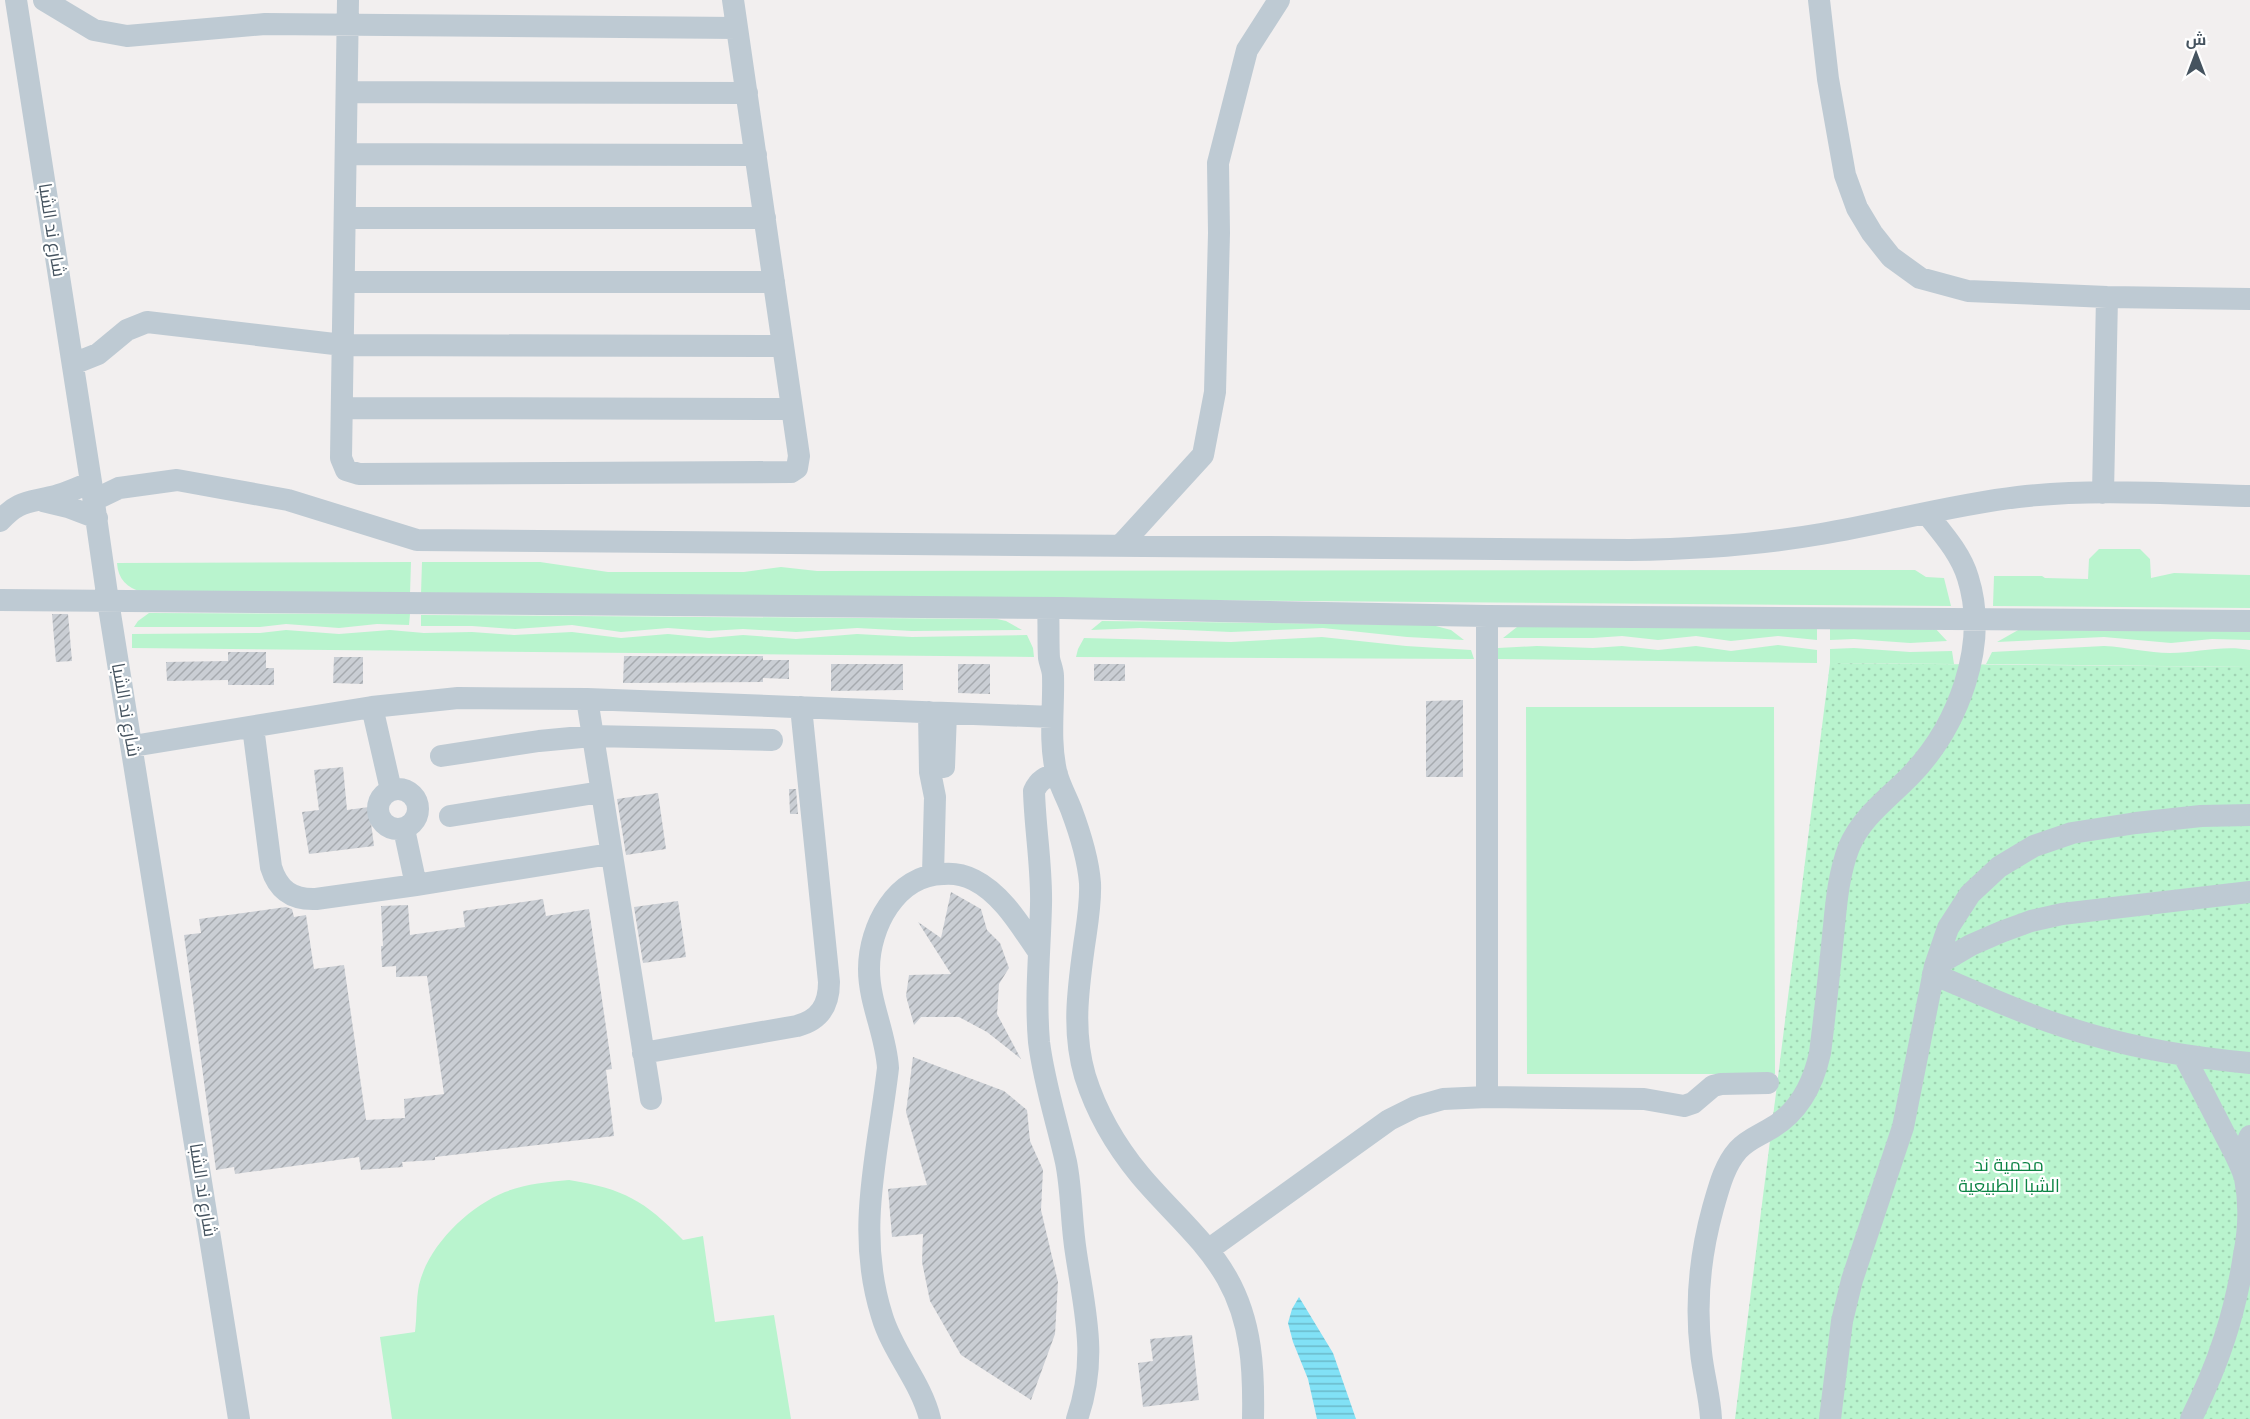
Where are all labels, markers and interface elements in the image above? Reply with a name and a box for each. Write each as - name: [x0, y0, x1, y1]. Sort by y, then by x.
- north arrow: [2166, 24, 2226, 84]
- text: ش: [2186, 29, 2206, 49]
- street label: شارع ند الشبا: [33, 181, 71, 279]
- street label: شارع ند الشبا: [106, 661, 146, 759]
- street label: شارع ند الشبا: [184, 1141, 222, 1239]
- park label: محمية ند الشبا الطبيعية: [1958, 1153, 2060, 1197]

